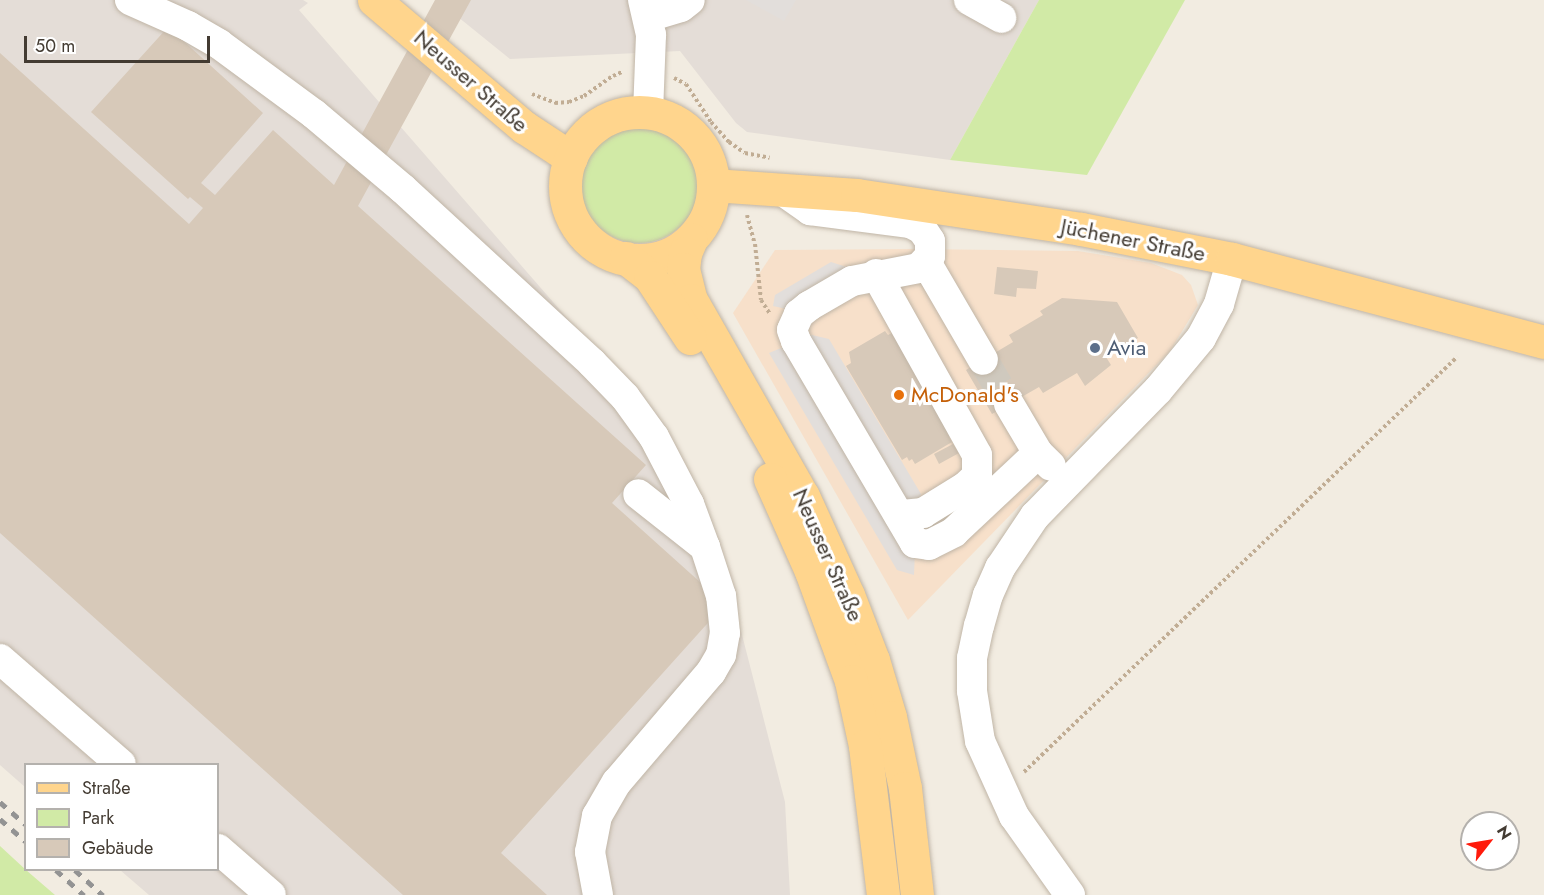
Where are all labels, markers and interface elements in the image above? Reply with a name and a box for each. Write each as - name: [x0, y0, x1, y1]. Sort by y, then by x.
- scale bar: [27, 24, 213, 62]
- street label: Neusser Straße: [409, 24, 533, 138]
- text: 50 m: [35, 33, 75, 59]
- street label: Jüchener Straße: [1059, 213, 1207, 267]
- place label: Avia: [1107, 335, 1146, 361]
- marker: Avia: [1088, 341, 1102, 355]
- place label: McDonald's: [911, 382, 1019, 408]
- marker: McDonald's: [892, 388, 906, 402]
- street label: Neusser Straße: [787, 485, 869, 625]
- legend: [24, 763, 219, 871]
- text: Straße: [82, 775, 130, 801]
- text: Park: [82, 805, 114, 831]
- north arrow: [1460, 811, 1520, 871]
- text: N: [1491, 821, 1517, 844]
- text: Gebäude: [82, 835, 153, 861]

